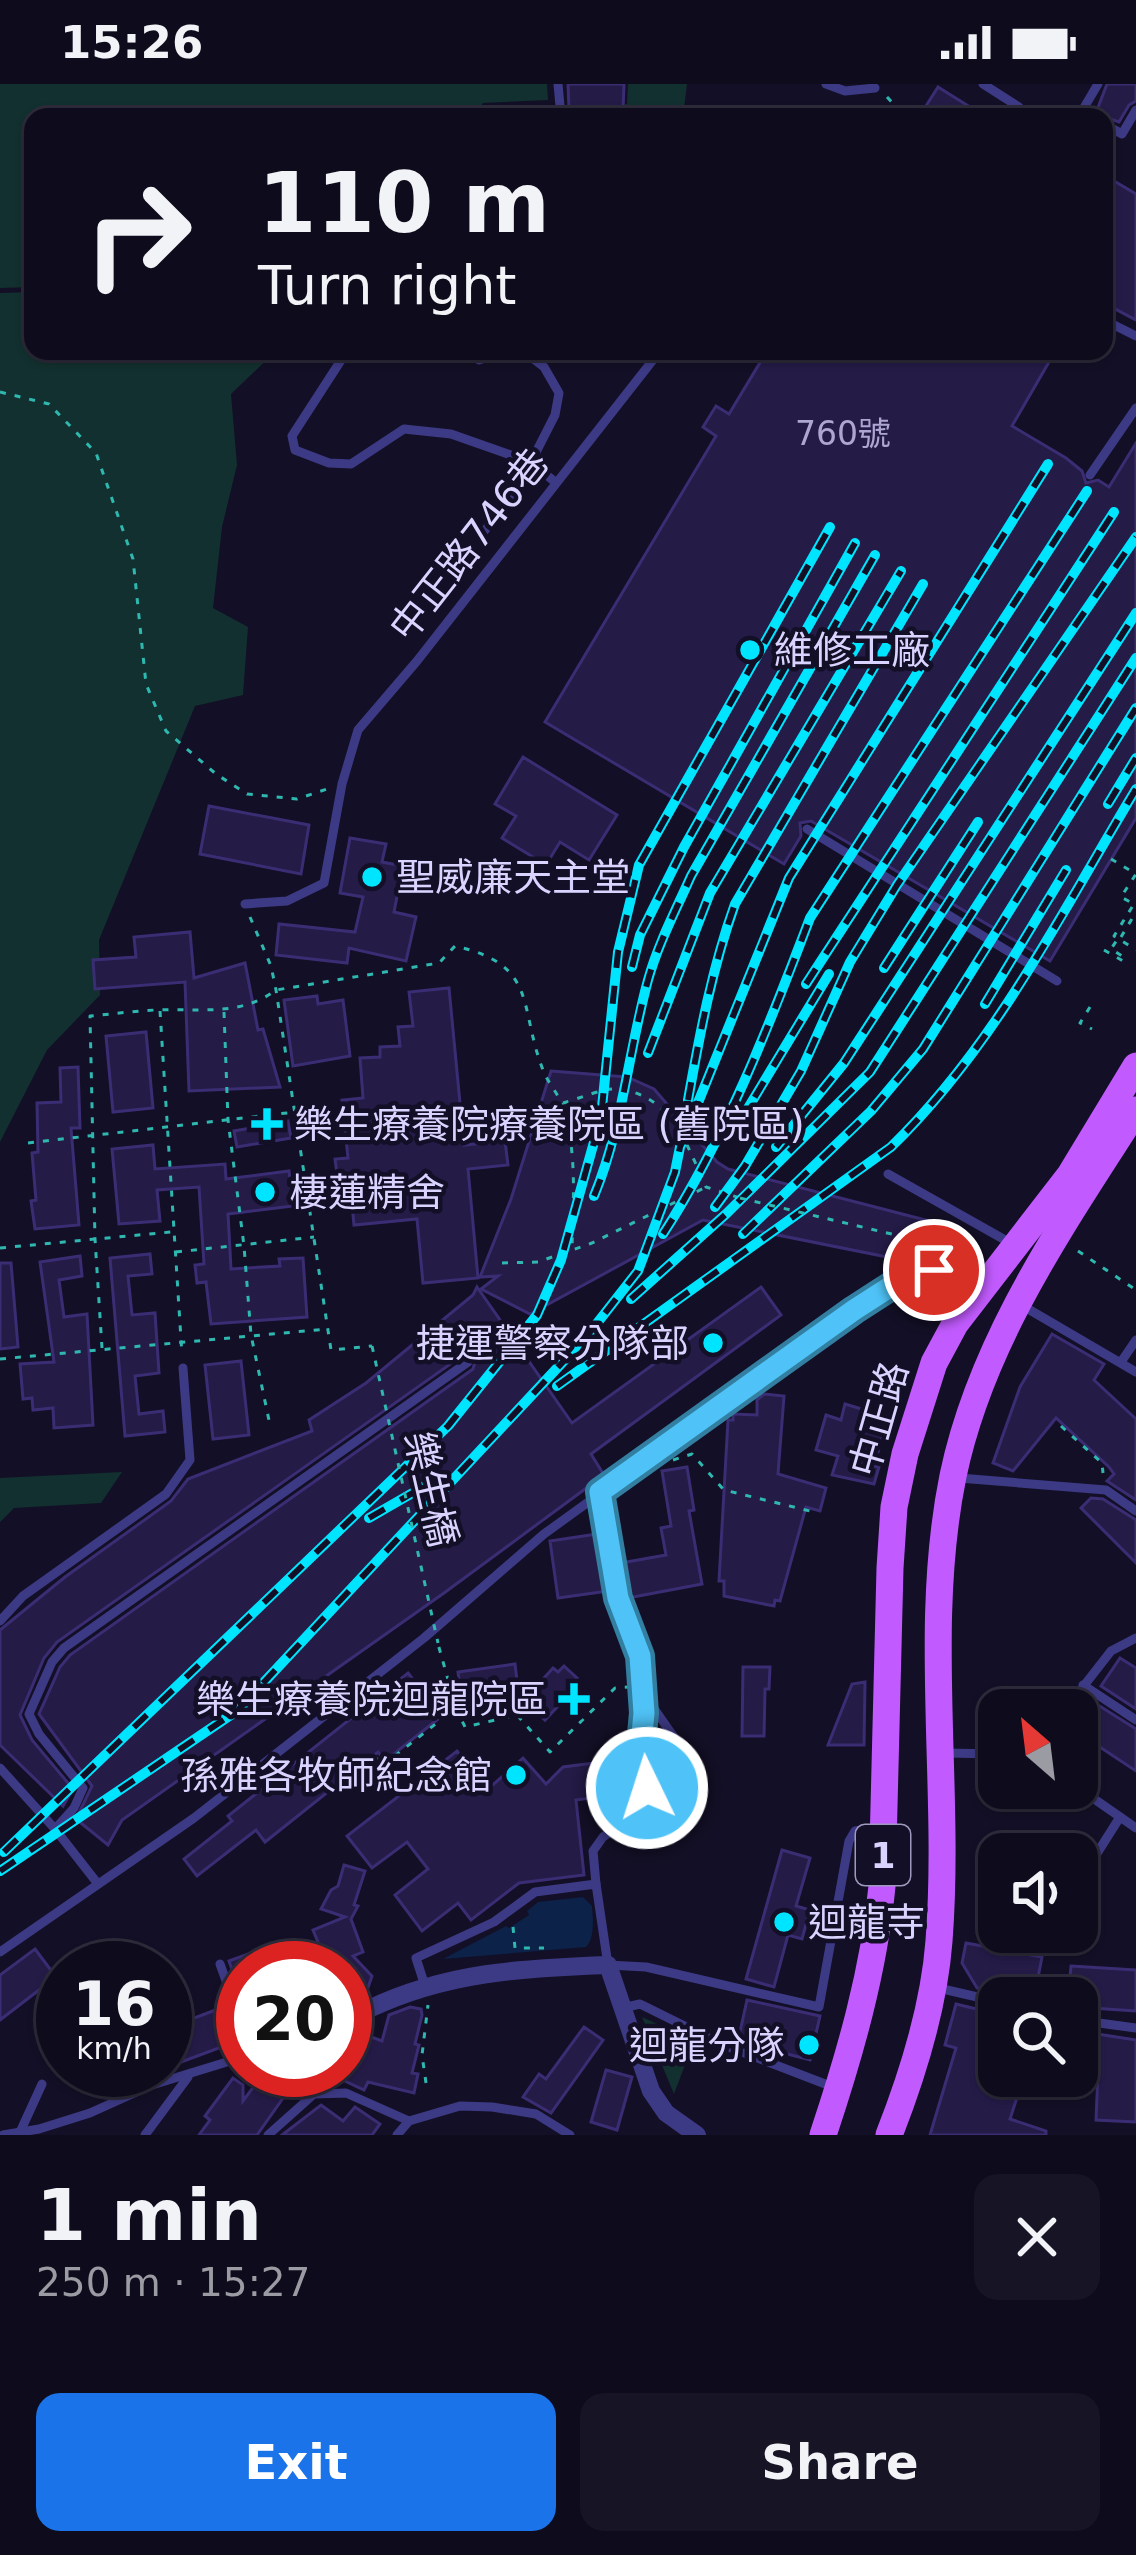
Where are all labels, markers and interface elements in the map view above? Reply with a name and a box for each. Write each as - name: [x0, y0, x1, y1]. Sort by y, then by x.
- text: 15:26: [60, 16, 203, 69]
- text: 110 m: [258, 154, 550, 252]
- icon: right: [60, 156, 216, 312]
- text: Turn right: [258, 254, 517, 317]
- house number: 760號: [795, 414, 891, 453]
- street label: 中正路746巷: [380, 440, 558, 650]
- place label: 維修工廠: [774, 628, 930, 673]
- marker: 維修工廠: [737, 637, 763, 663]
- place label: 聖威廉天主堂: [396, 855, 630, 900]
- marker: 聖威廉天主堂: [359, 864, 385, 890]
- place label: 樂生療養院療養院區 (舊院區): [294, 1102, 805, 1147]
- marker: 樂生療養院療養院區 (舊院區): [251, 1108, 283, 1140]
- place label: 棲蓮精舍: [289, 1170, 445, 1215]
- marker: 棲蓮精舍: [252, 1179, 278, 1205]
- pin: [883, 1219, 985, 1321]
- icon: arrive: [901, 1237, 967, 1303]
- place label: 捷運警察分隊部: [416, 1321, 689, 1366]
- marker: 捷運警察分隊部: [700, 1330, 726, 1356]
- street label: 中正路: [841, 1357, 917, 1481]
- street label: 樂生橋: [396, 1427, 466, 1551]
- place label: 樂生療養院迴龍院區: [196, 1677, 547, 1722]
- marker: 樂生療養院迴龍院區: [558, 1683, 590, 1715]
- north arrow: [978, 1689, 1098, 1809]
- map controls: [978, 1689, 1098, 2097]
- position arrow: [584, 1725, 710, 1851]
- place label: 孫雅各牧師紀念館: [180, 1753, 492, 1798]
- marker: 孫雅各牧師紀念館: [503, 1762, 529, 1788]
- road number: 1: [856, 1825, 910, 1885]
- button: sound: [978, 1833, 1098, 1953]
- place label: 迴龍寺: [808, 1900, 925, 1945]
- marker: 迴龍寺: [771, 1909, 797, 1935]
- speed limit sign: 20: [216, 1941, 372, 2097]
- text: 16: [72, 1969, 156, 2039]
- button: search: [978, 1977, 1098, 2097]
- place label: 迴龍分隊: [629, 2023, 785, 2068]
- text: km/h: [76, 2031, 152, 2066]
- marker: 迴龍分隊: [796, 2032, 822, 2058]
- text: 1 min: [36, 2173, 262, 2257]
- button: close: [974, 2174, 1100, 2300]
- text: 250 m · 15:27: [36, 2260, 310, 2305]
- button: Exit: [36, 2393, 556, 2531]
- button: Share: [580, 2393, 1100, 2531]

